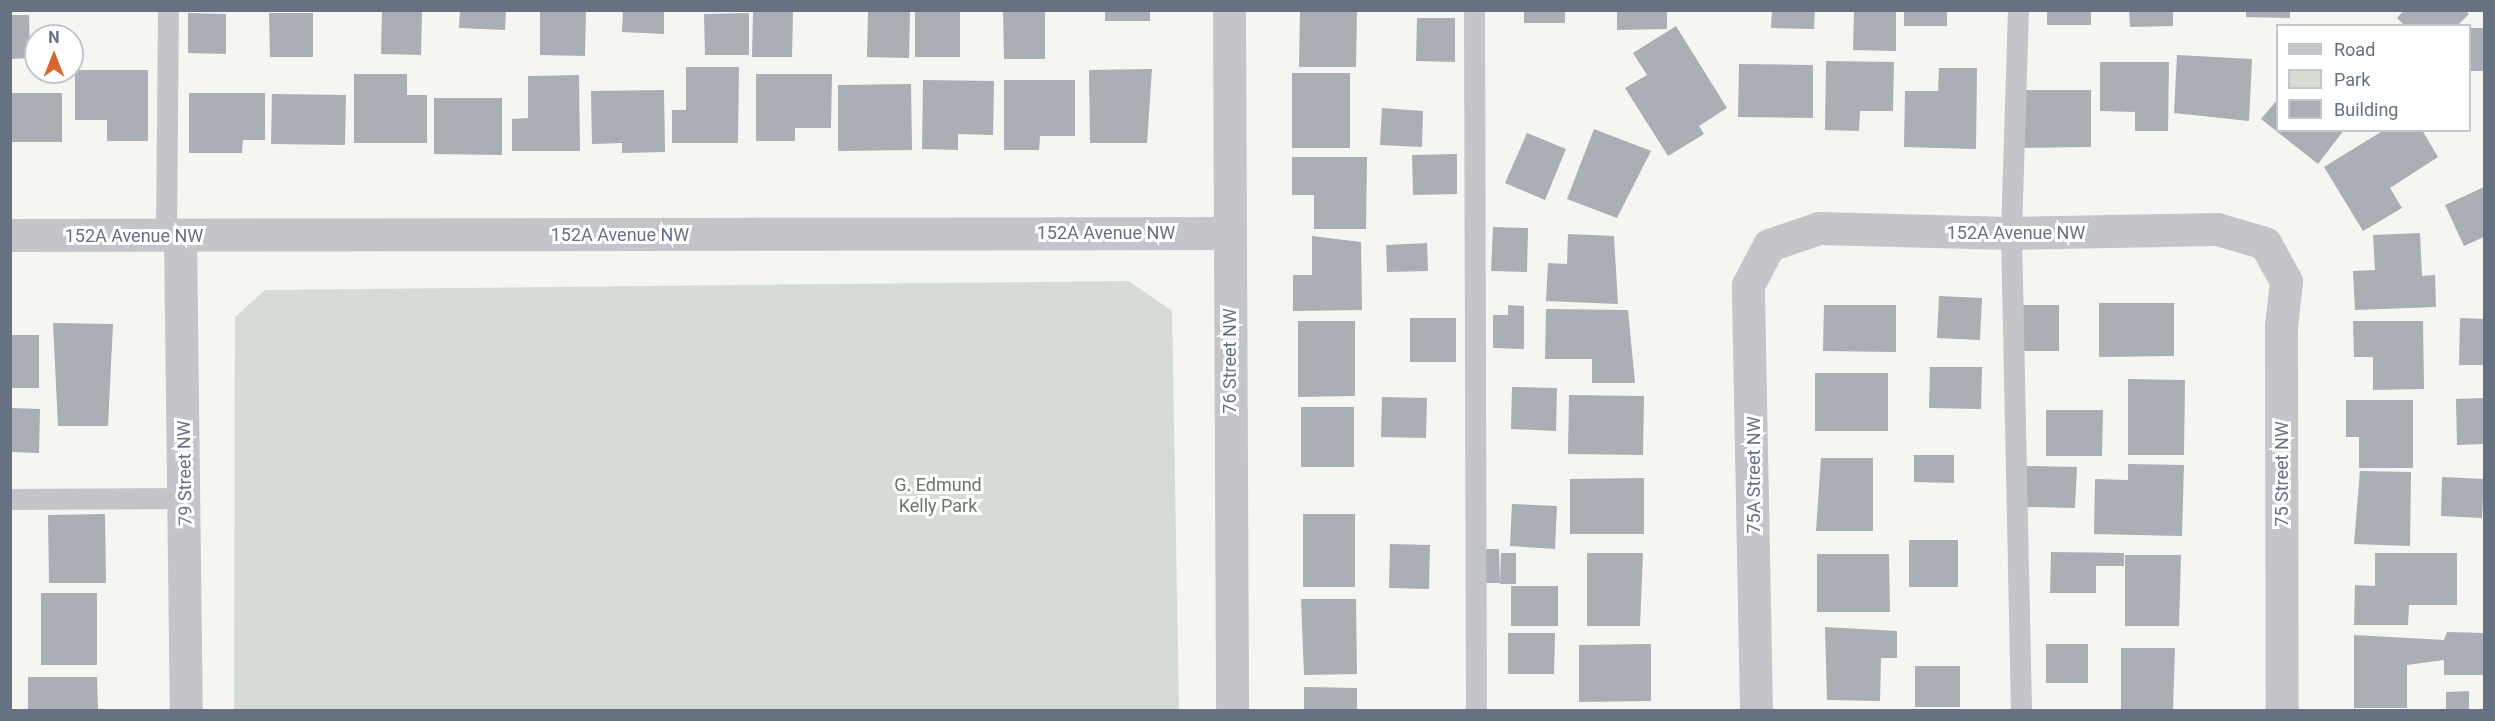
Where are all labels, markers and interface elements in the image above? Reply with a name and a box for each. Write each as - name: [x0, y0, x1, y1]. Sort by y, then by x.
- north arrow: [24, 24, 84, 84]
- legend: [2276, 24, 2471, 132]
- text: N: [48, 28, 60, 47]
- text: Road: [2334, 39, 2375, 60]
- text: Park: [2334, 69, 2370, 90]
- text: Building: [2334, 99, 2398, 120]
- street label: 152A Avenue NW: [1037, 222, 1175, 244]
- street label: 152A Avenue NW: [1947, 222, 2085, 244]
- street label: 152A Avenue NW: [551, 224, 689, 246]
- street label: 152A Avenue NW: [65, 225, 203, 247]
- street label: 76 Street NW: [1219, 308, 1241, 414]
- street label: 75A Street NW: [1743, 416, 1765, 534]
- street label: 79 Street NW: [173, 420, 197, 526]
- street label: 75 Street NW: [2271, 421, 2293, 527]
- park label: G. Edmund Kelly Park: [894, 475, 982, 518]

